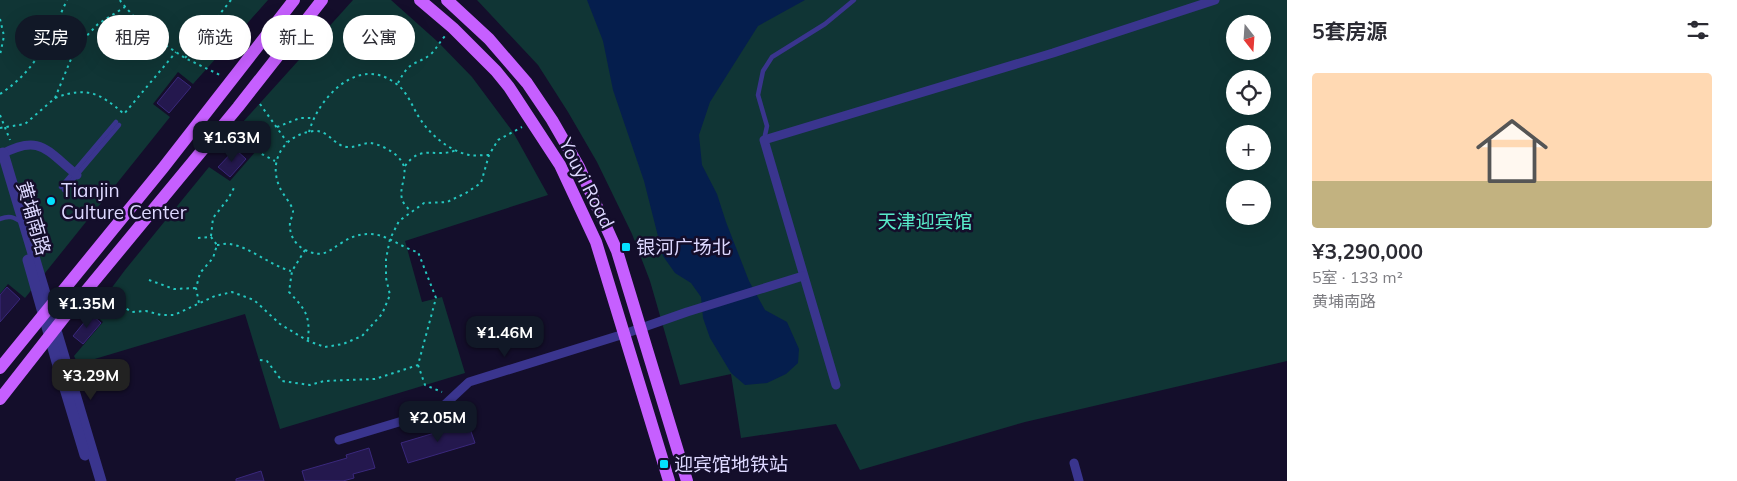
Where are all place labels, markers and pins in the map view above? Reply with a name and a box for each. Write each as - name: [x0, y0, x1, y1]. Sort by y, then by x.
- pin: ¥1.63M: [191, 120, 273, 163]
- place label: Tianjin Culture Center: [61, 178, 187, 224]
- marker: Tianjin Culture Center: [45, 195, 57, 207]
- place label: 银河广场北: [636, 235, 731, 259]
- marker: 银河广场北: [620, 241, 632, 253]
- pin: ¥1.35M: [46, 286, 128, 329]
- pin: ¥1.46M: [464, 316, 546, 358]
- pin: ¥3.29M: [50, 358, 132, 401]
- pin: ¥2.05M: [397, 400, 479, 443]
- place label: 迎宾馆地铁站: [674, 452, 788, 476]
- marker: 迎宾馆地铁站: [658, 458, 670, 470]

